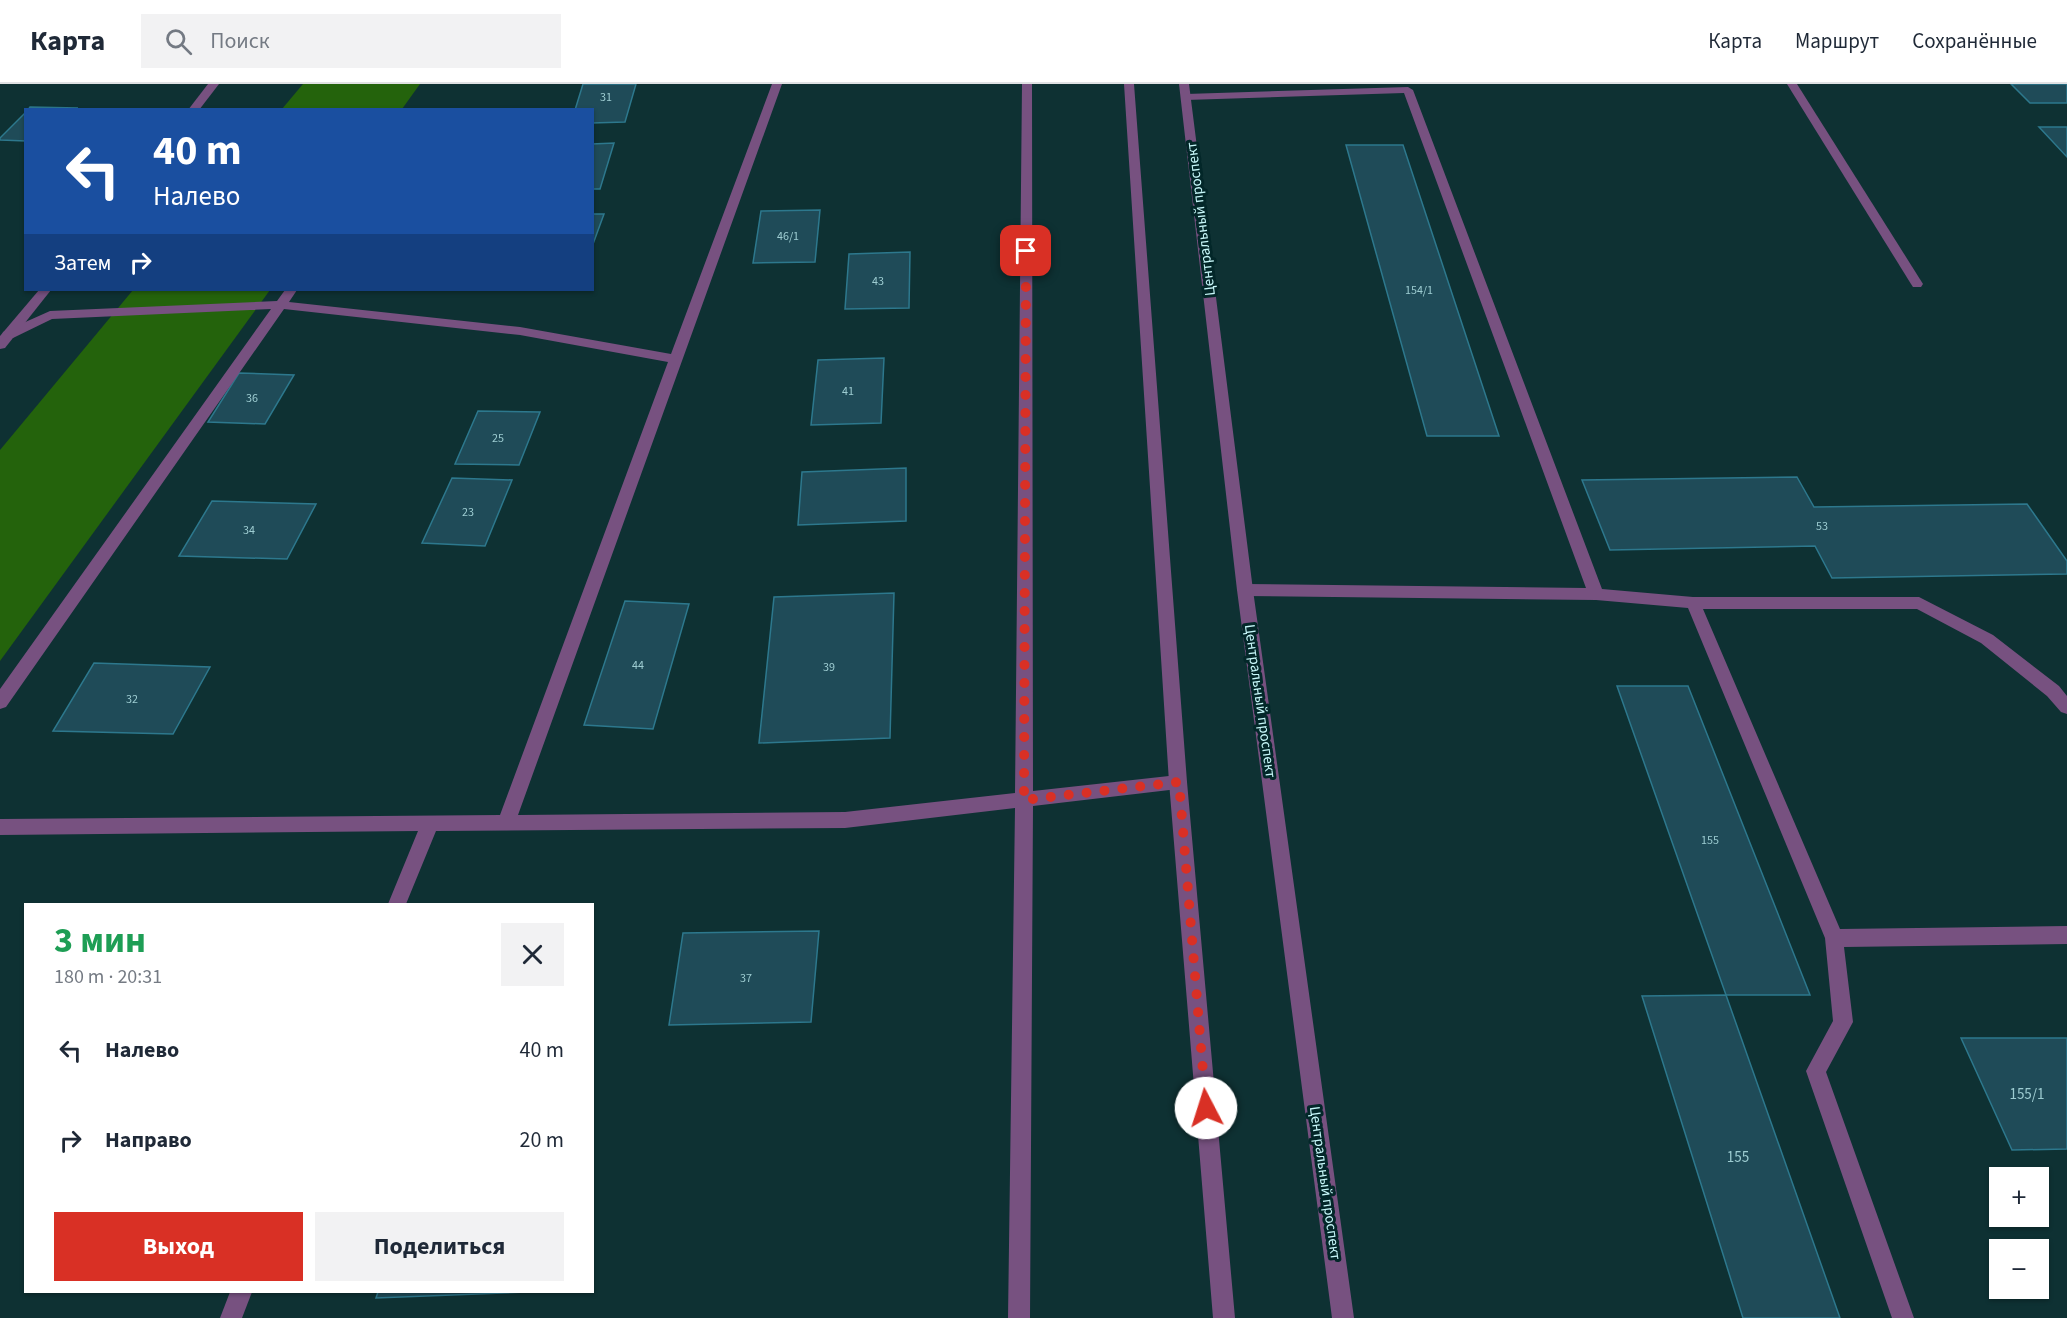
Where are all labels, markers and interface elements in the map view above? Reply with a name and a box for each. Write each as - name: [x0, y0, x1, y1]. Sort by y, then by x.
- search box: [141, 14, 561, 68]
- text: Карта: [30, 21, 105, 61]
- icon: search: [162, 25, 195, 58]
- text: Поиск: [210, 25, 270, 57]
- text: Карта: [1708, 26, 1762, 56]
- text: Маршрут: [1795, 26, 1879, 56]
- text: Сохранённые: [1912, 26, 2037, 56]
- house number: 31: [600, 89, 612, 106]
- text: 40 m: [153, 121, 242, 181]
- icon: left: [54, 132, 132, 210]
- street label: Центральный проспект: [1181, 141, 1221, 297]
- text: Налево: [153, 177, 240, 216]
- pin: [1000, 225, 1051, 276]
- house number: 46/1: [777, 228, 799, 245]
- icon: arrive: [1009, 234, 1042, 267]
- icon: right: [124, 246, 157, 279]
- text: Затем: [54, 247, 112, 279]
- house number: 43: [872, 273, 884, 290]
- house number: 154/1: [1405, 282, 1433, 299]
- house number: 41: [842, 383, 854, 400]
- house number: 36: [246, 390, 258, 407]
- house number: 25: [492, 430, 504, 447]
- house number: 23: [462, 504, 474, 521]
- house number: 53: [1816, 518, 1828, 535]
- house number: 34: [243, 522, 255, 539]
- street label: Центральный проспект: [1239, 623, 1281, 779]
- house number: 44: [632, 657, 644, 674]
- house number: 39: [823, 659, 835, 676]
- house number: 32: [126, 691, 138, 708]
- house number: 155: [1701, 832, 1719, 849]
- text: 3 мин: [54, 915, 146, 966]
- button: close: [501, 923, 564, 986]
- text: 180 m · 20:31: [54, 963, 162, 991]
- house number: 37: [740, 970, 752, 987]
- icon: left: [54, 1034, 87, 1067]
- text: Налево: [105, 1034, 179, 1066]
- text: 40 m: [519, 1034, 564, 1066]
- position arrow: [1174, 1076, 1238, 1140]
- house number: 155/1: [2009, 1084, 2045, 1105]
- street label: Центральный проспект: [1304, 1105, 1346, 1261]
- icon: right: [54, 1124, 87, 1157]
- text: Направо: [105, 1124, 192, 1156]
- text: 20 m: [519, 1124, 564, 1156]
- house number: 155: [1727, 1147, 1749, 1168]
- map controls: [1989, 1167, 2049, 1299]
- button: +: [1989, 1167, 2049, 1227]
- button: Выход: [54, 1212, 303, 1281]
- button: Поделиться: [315, 1212, 564, 1281]
- button: −: [1989, 1239, 2049, 1299]

